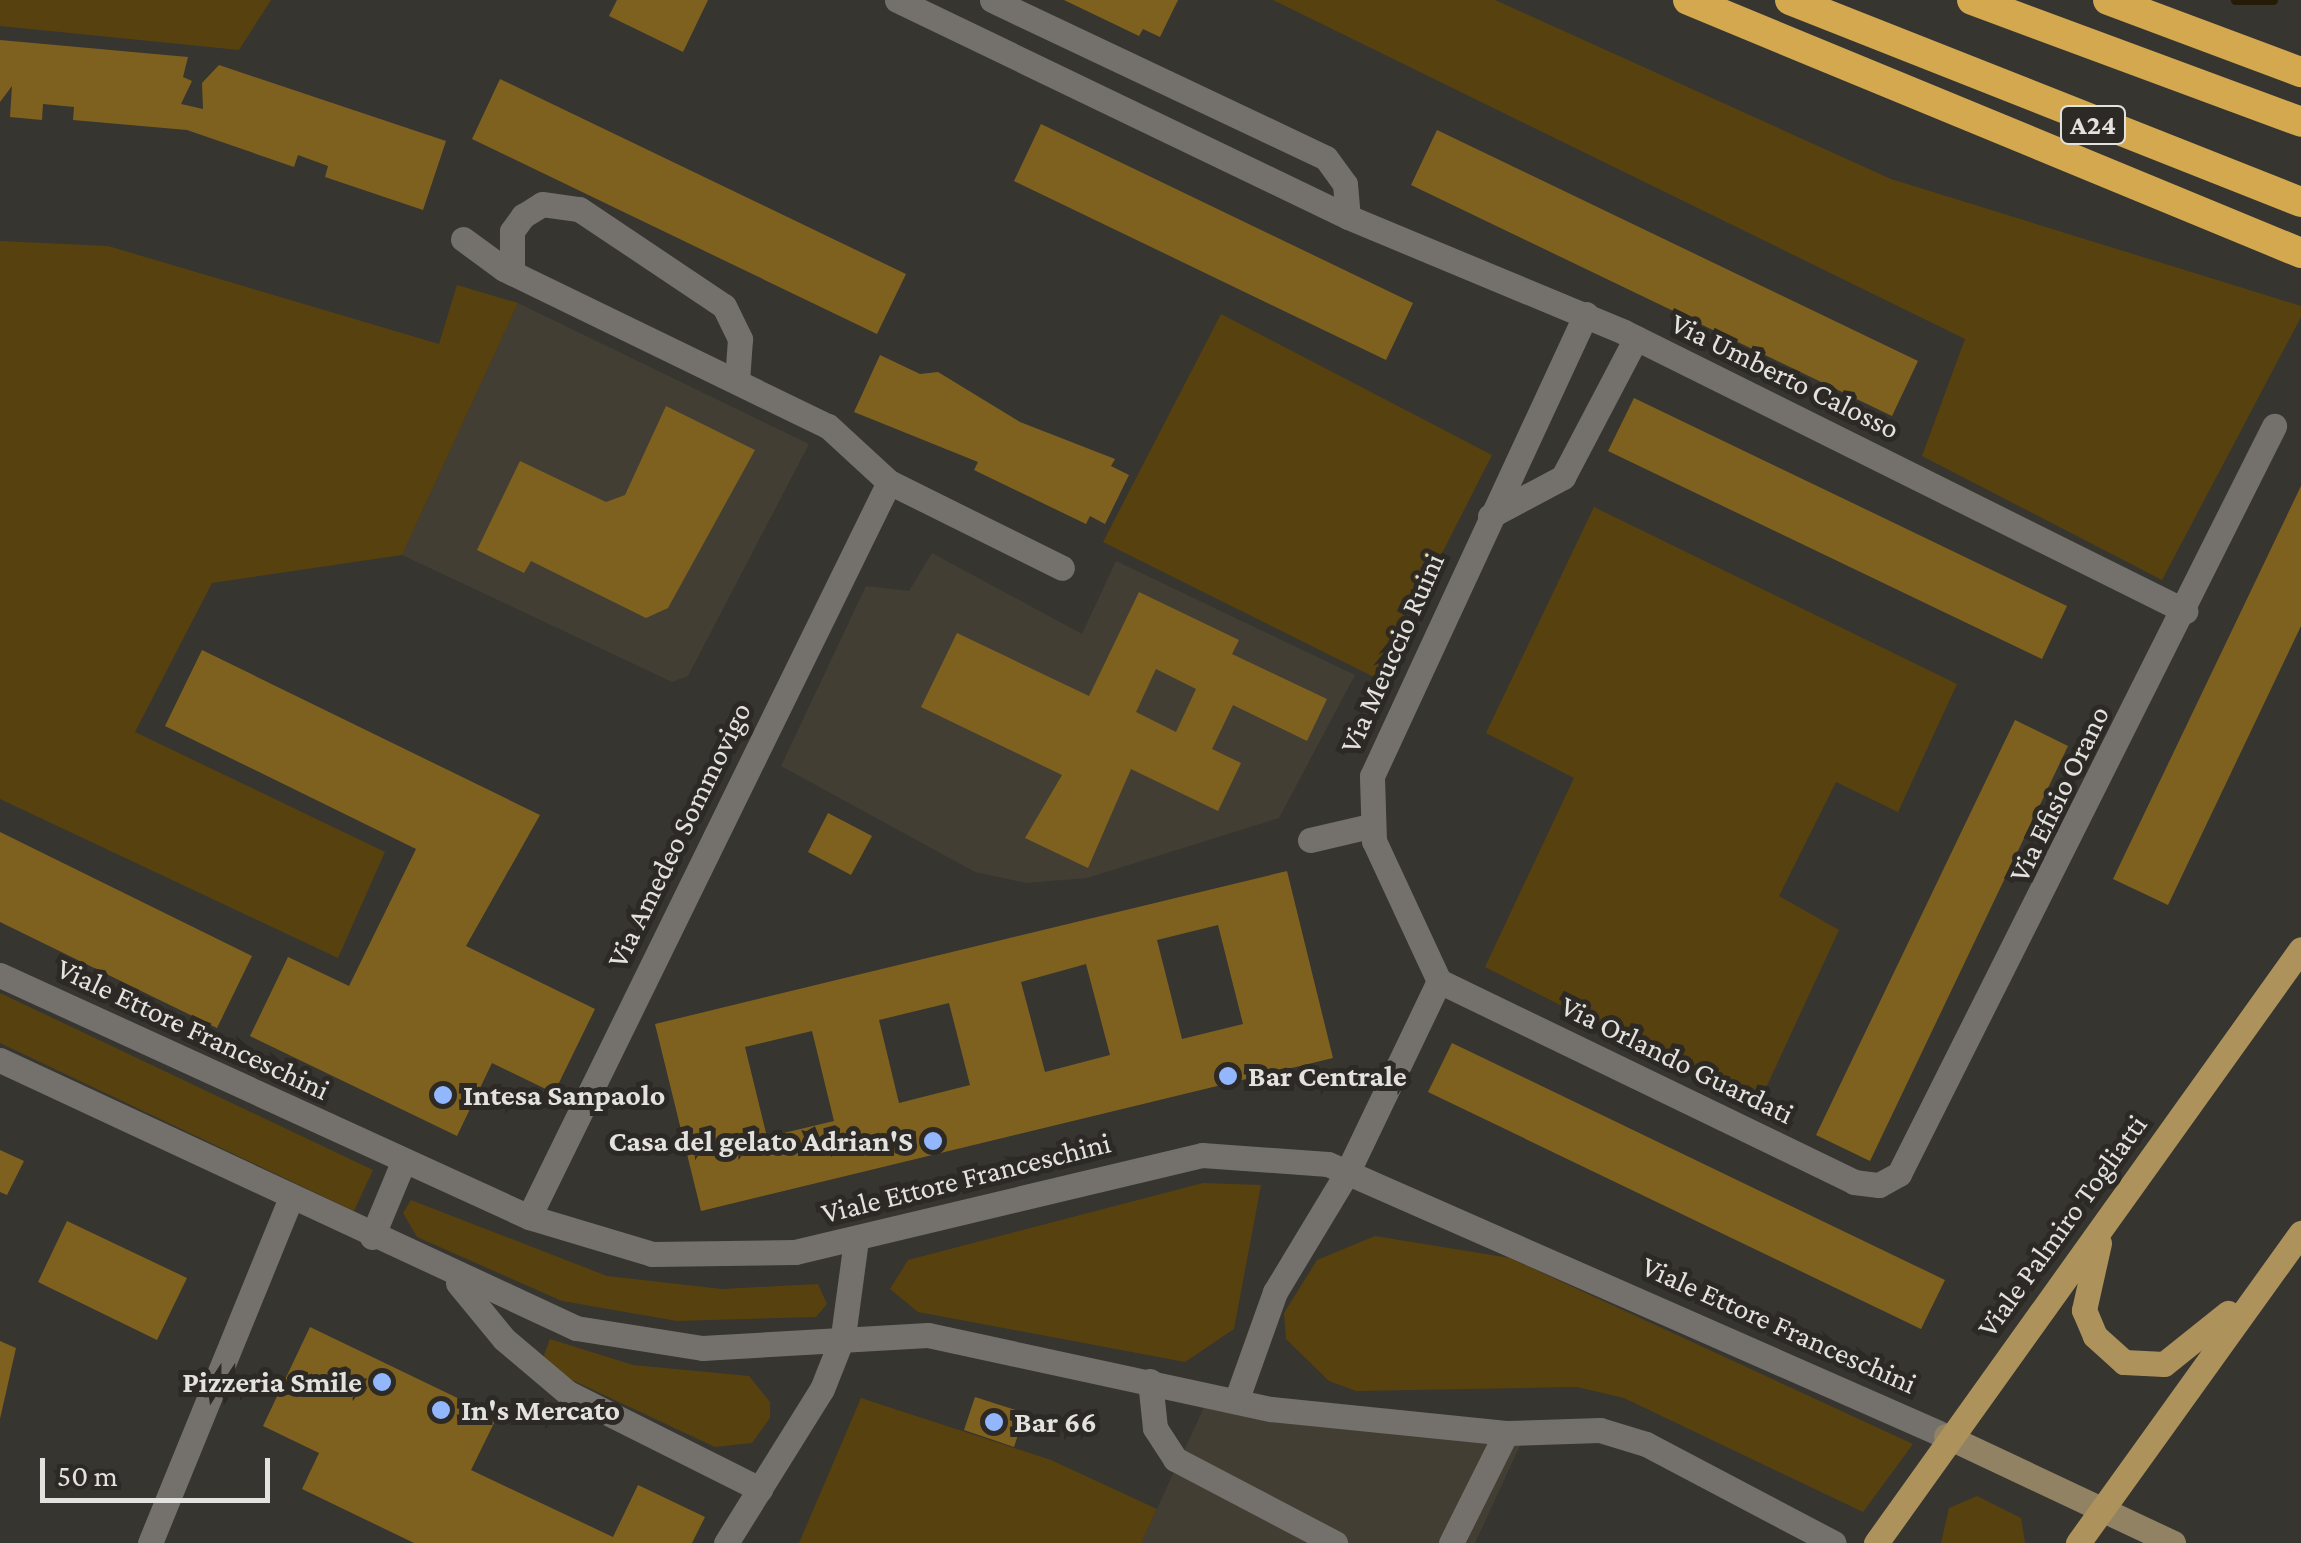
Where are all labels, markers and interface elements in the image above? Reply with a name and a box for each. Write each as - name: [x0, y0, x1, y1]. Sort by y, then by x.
- road number: A24: [2058, 102, 2128, 148]
- street label: Via Umberto Calosso: [1665, 305, 1905, 447]
- street label: Via Meuccio Ruini: [1332, 547, 1452, 759]
- street label: Via Amedeo Sommovigo: [599, 696, 759, 974]
- street label: Via Efisio Orano: [2001, 700, 2117, 888]
- street label: Viale Ettore Franceschini: [51, 950, 335, 1108]
- street label: Via Orlando Guardati: [1555, 988, 1799, 1132]
- place label: Bar Centrale: [1248, 1058, 1407, 1094]
- marker: Bar Centrale: [1217, 1065, 1239, 1087]
- place label: Intesa Sanpaolo: [463, 1077, 665, 1113]
- marker: Intesa Sanpaolo: [432, 1084, 454, 1106]
- street label: Viale Palmiro Togliatti: [1969, 1108, 2155, 1344]
- place label: Casa del gelato Adrian'S: [609, 1123, 913, 1159]
- street label: Viale Ettore Franceschini: [818, 1125, 1114, 1231]
- marker: Casa del gelato Adrian'S: [922, 1130, 944, 1152]
- street label: Viale Ettore Franceschini: [1636, 1248, 1922, 1402]
- place label: Pizzeria Smile: [182, 1364, 362, 1400]
- marker: Pizzeria Smile: [371, 1371, 393, 1393]
- place label: In's Mercato: [461, 1392, 620, 1428]
- marker: In's Mercato: [430, 1399, 452, 1421]
- place label: Bar 66: [1014, 1404, 1097, 1440]
- marker: Bar 66: [983, 1411, 1005, 1433]
- scale bar: [45, 1438, 275, 1500]
- text: 50 m: [57, 1459, 118, 1492]

